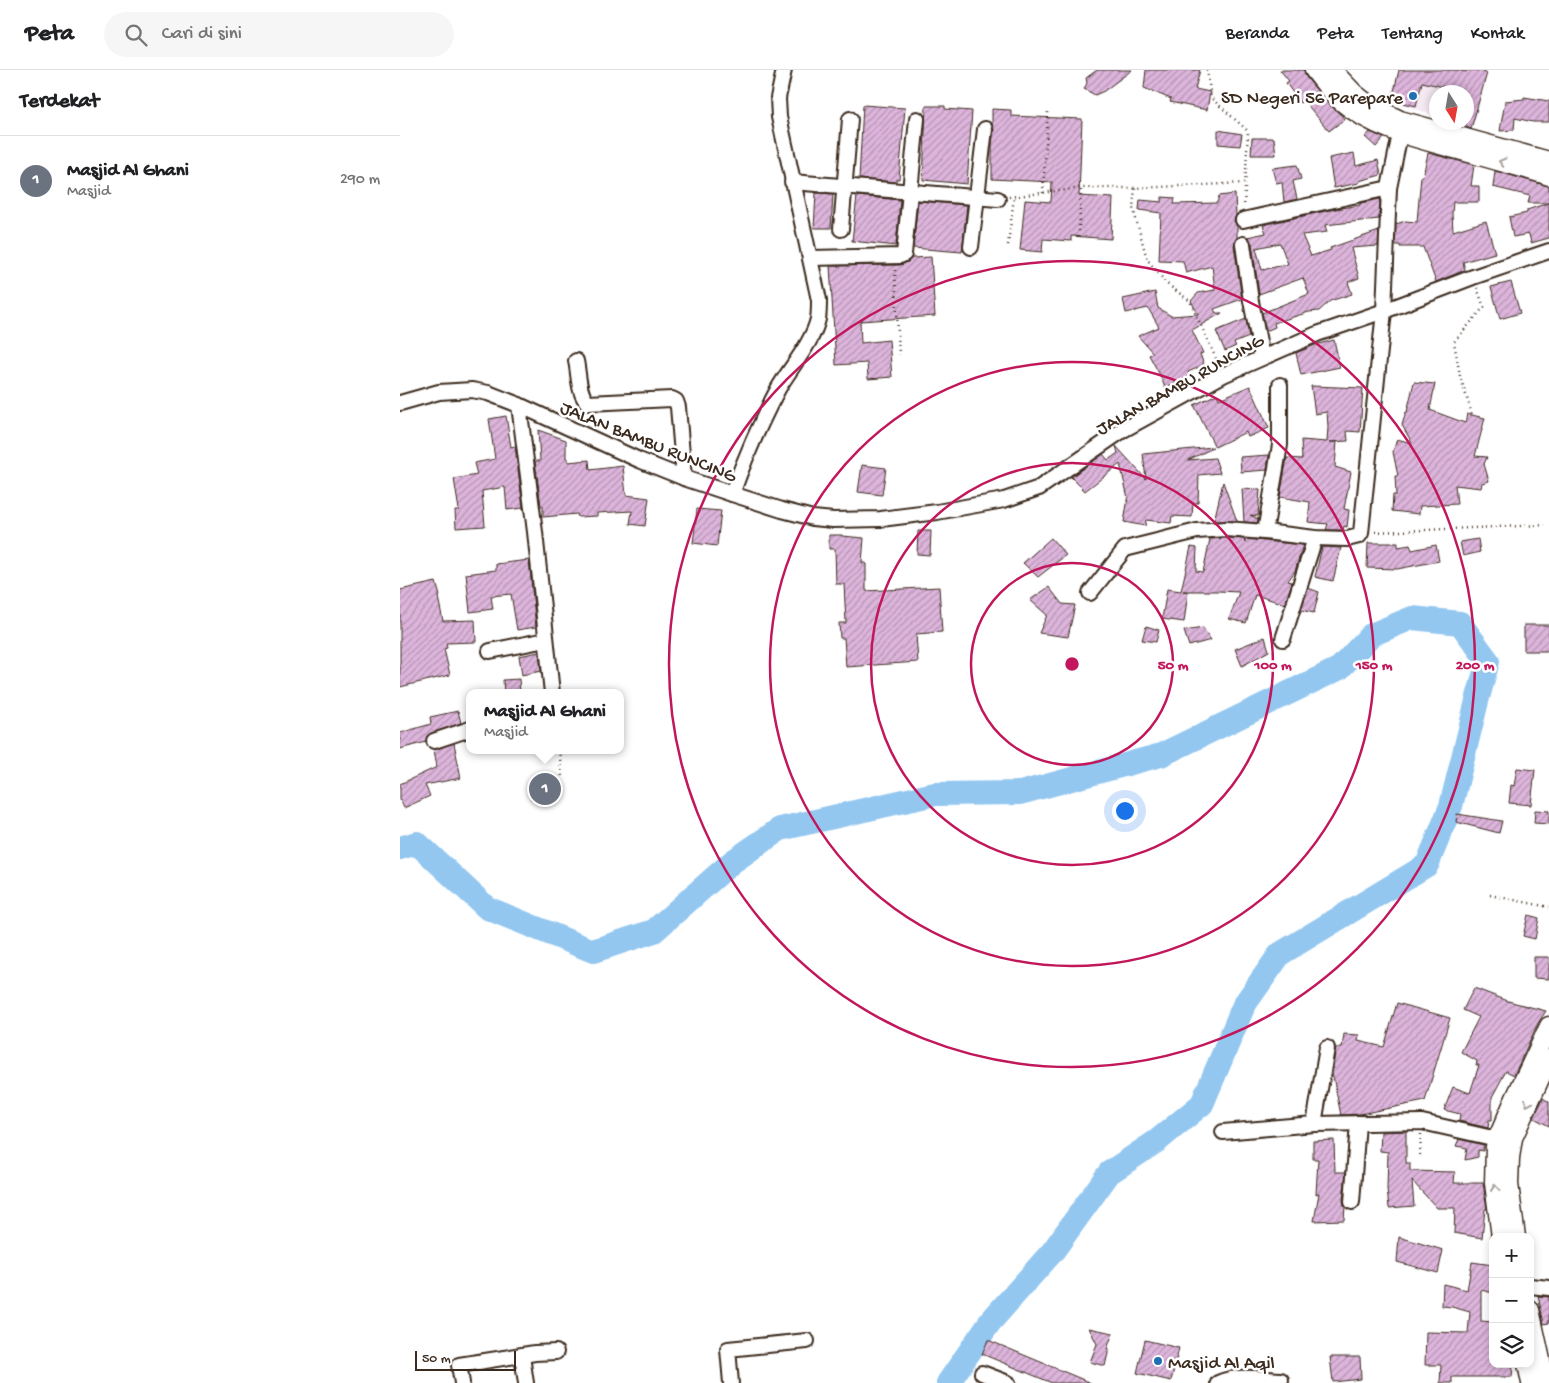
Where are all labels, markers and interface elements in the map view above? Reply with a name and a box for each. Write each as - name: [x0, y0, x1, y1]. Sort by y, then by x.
- search box: [104, 12, 454, 57]
- text: Peta: [25, 20, 74, 49]
- icon: search: [122, 21, 150, 49]
- text: Cari di sini: [162, 23, 242, 46]
- text: Beranda: [1225, 24, 1289, 45]
- text: Peta: [1317, 24, 1354, 45]
- text: Tentang: [1382, 24, 1443, 45]
- text: Kontak: [1471, 24, 1524, 45]
- north arrow: [1429, 85, 1474, 130]
- place label: SD Negeri 56 Parepare: [1221, 88, 1403, 111]
- text: Terdekat: [20, 90, 99, 115]
- marker: SD Negeri 56 Parepare: [1407, 90, 1419, 102]
- one-way arrow: [1498, 157, 1507, 168]
- text: Masjid Al Ghani: [67, 160, 189, 183]
- text: 1: [33, 171, 39, 190]
- text: 290 m: [340, 171, 380, 190]
- text: Masjid: [67, 183, 110, 202]
- street label: JALAN BAMBU RUNCING: [1093, 330, 1269, 442]
- street label: JALAN BAMBU RUNCING: [556, 397, 740, 490]
- centre of rings: [1063, 655, 1081, 673]
- text: 50 m: [1158, 657, 1189, 675]
- text: 100 m: [1253, 657, 1292, 675]
- text: 150 m: [1355, 657, 1393, 675]
- text: 200 m: [1456, 657, 1495, 675]
- popup: [466, 689, 624, 754]
- text: Masjid Al Ghani: [484, 701, 606, 724]
- text: Masjid: [484, 724, 527, 743]
- pin: 1: [529, 770, 561, 808]
- your location: [1112, 798, 1138, 824]
- one-way arrow: [1524, 1098, 1534, 1107]
- one-way arrow: [1490, 1184, 1501, 1192]
- map controls: [1489, 1233, 1534, 1368]
- button: +: [1489, 1233, 1534, 1278]
- button: −: [1489, 1278, 1534, 1323]
- button: layers: [1489, 1323, 1534, 1368]
- scale bar: [415, 1348, 516, 1371]
- text: 50 m: [422, 1351, 451, 1368]
- place label: Masjid Al Aqil: [1168, 1353, 1275, 1376]
- marker: Masjid Al Aqil: [1152, 1355, 1164, 1367]

